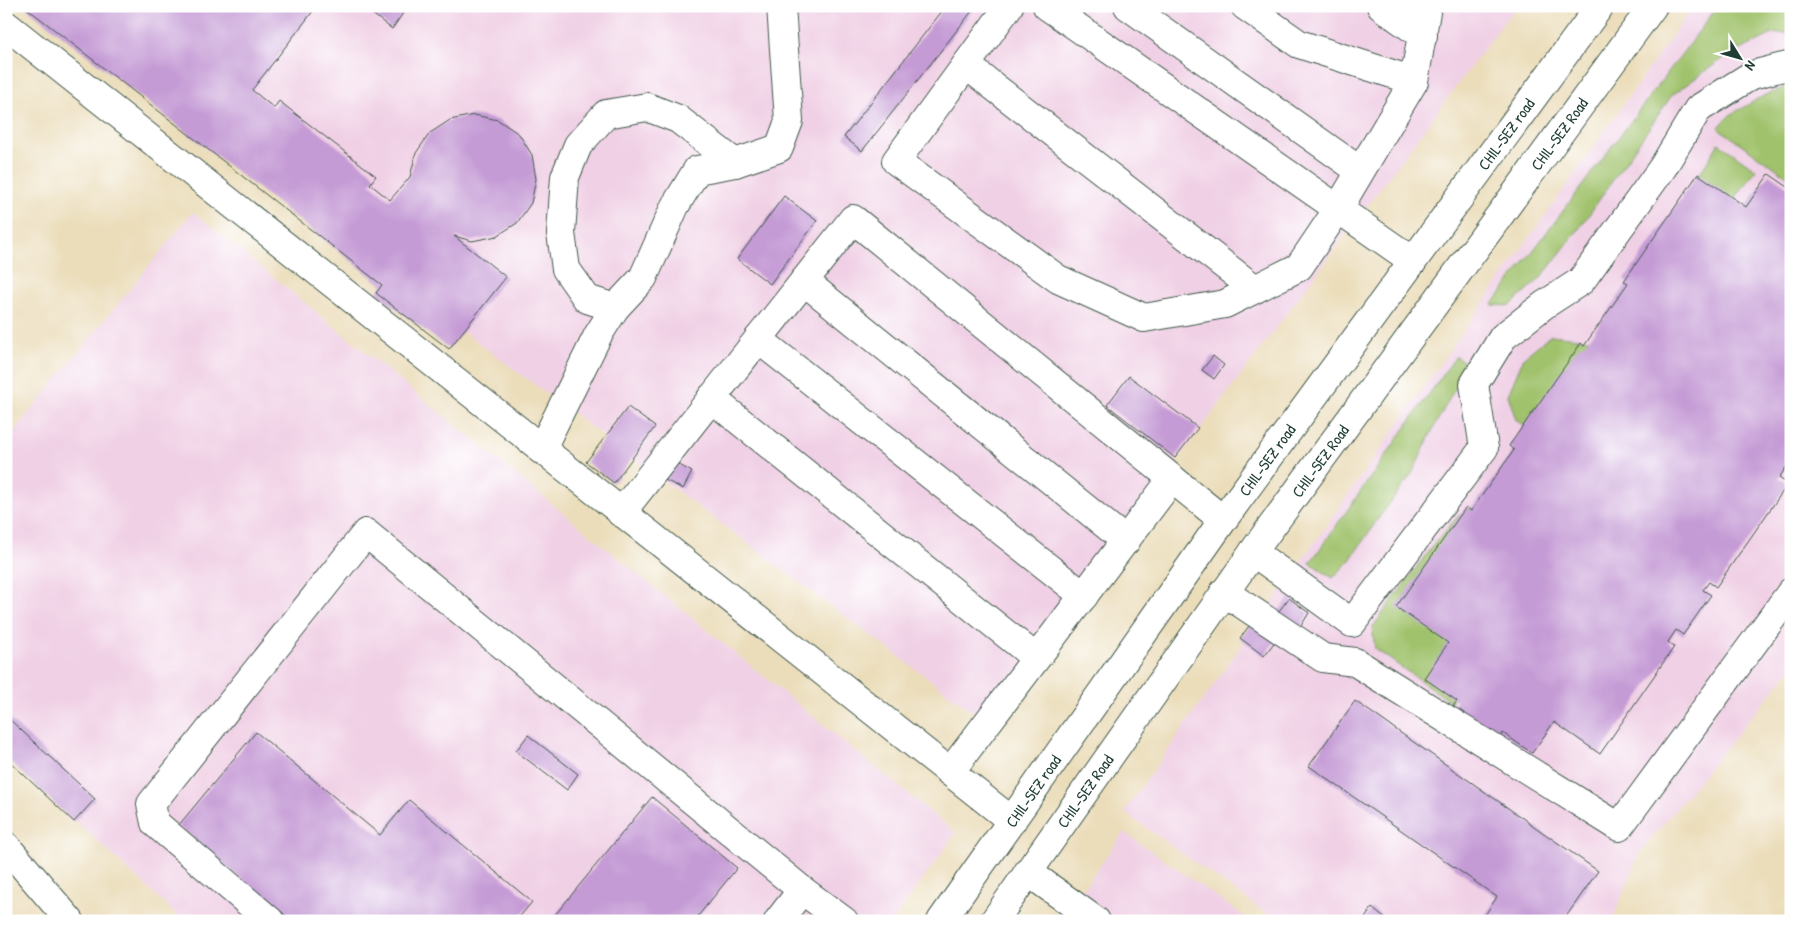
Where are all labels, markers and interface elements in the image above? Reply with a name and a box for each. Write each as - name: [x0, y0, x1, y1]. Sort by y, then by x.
- north arrow: [1714, 32, 1764, 82]
- text: N: [1741, 57, 1761, 75]
- street label: CHIL-SEZ Road: [1525, 93, 1593, 175]
- street label: CHIL-SEZ road: [1472, 94, 1540, 174]
- street label: CHIL-SEZ road: [1233, 420, 1301, 500]
- street label: CHIL-SEZ Road: [1286, 420, 1354, 502]
- street label: CHIL-SEZ road: [1000, 750, 1066, 832]
- street label: CHIL-SEZ Road: [1052, 750, 1118, 832]

